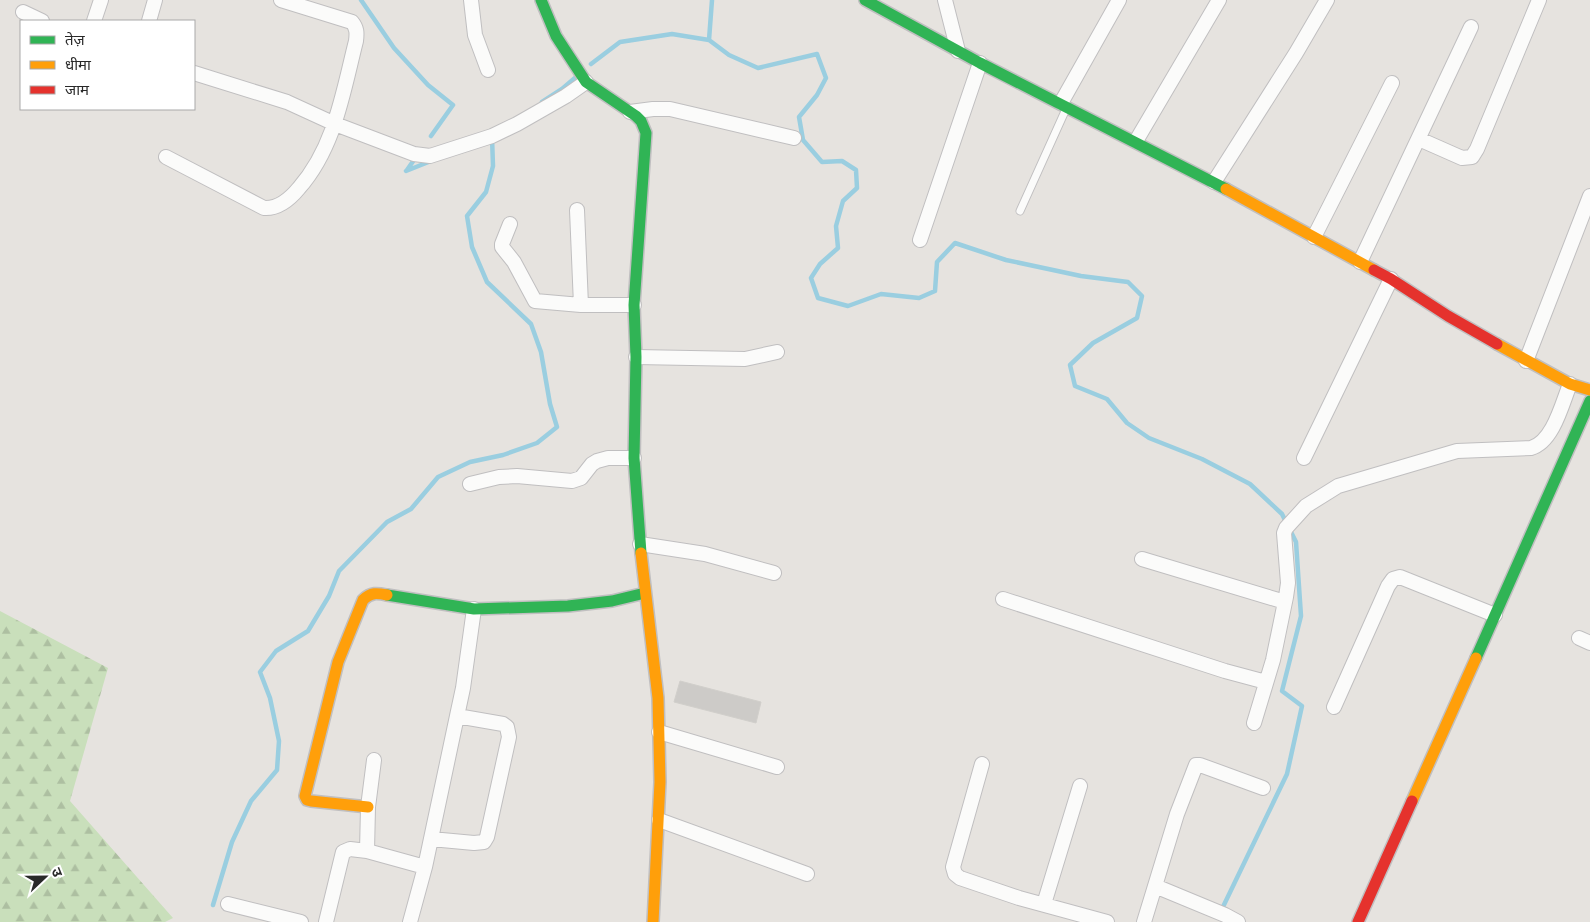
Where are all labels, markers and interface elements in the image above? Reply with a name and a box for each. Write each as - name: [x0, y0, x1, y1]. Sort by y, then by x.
- legend: [20, 20, 195, 110]
- text: तेज़: [65, 31, 86, 49]
- text: धीमा: [65, 56, 92, 74]
- text: जाम: [65, 81, 90, 99]
- north arrow: [20, 852, 70, 902]
- text: उ: [48, 865, 66, 880]

